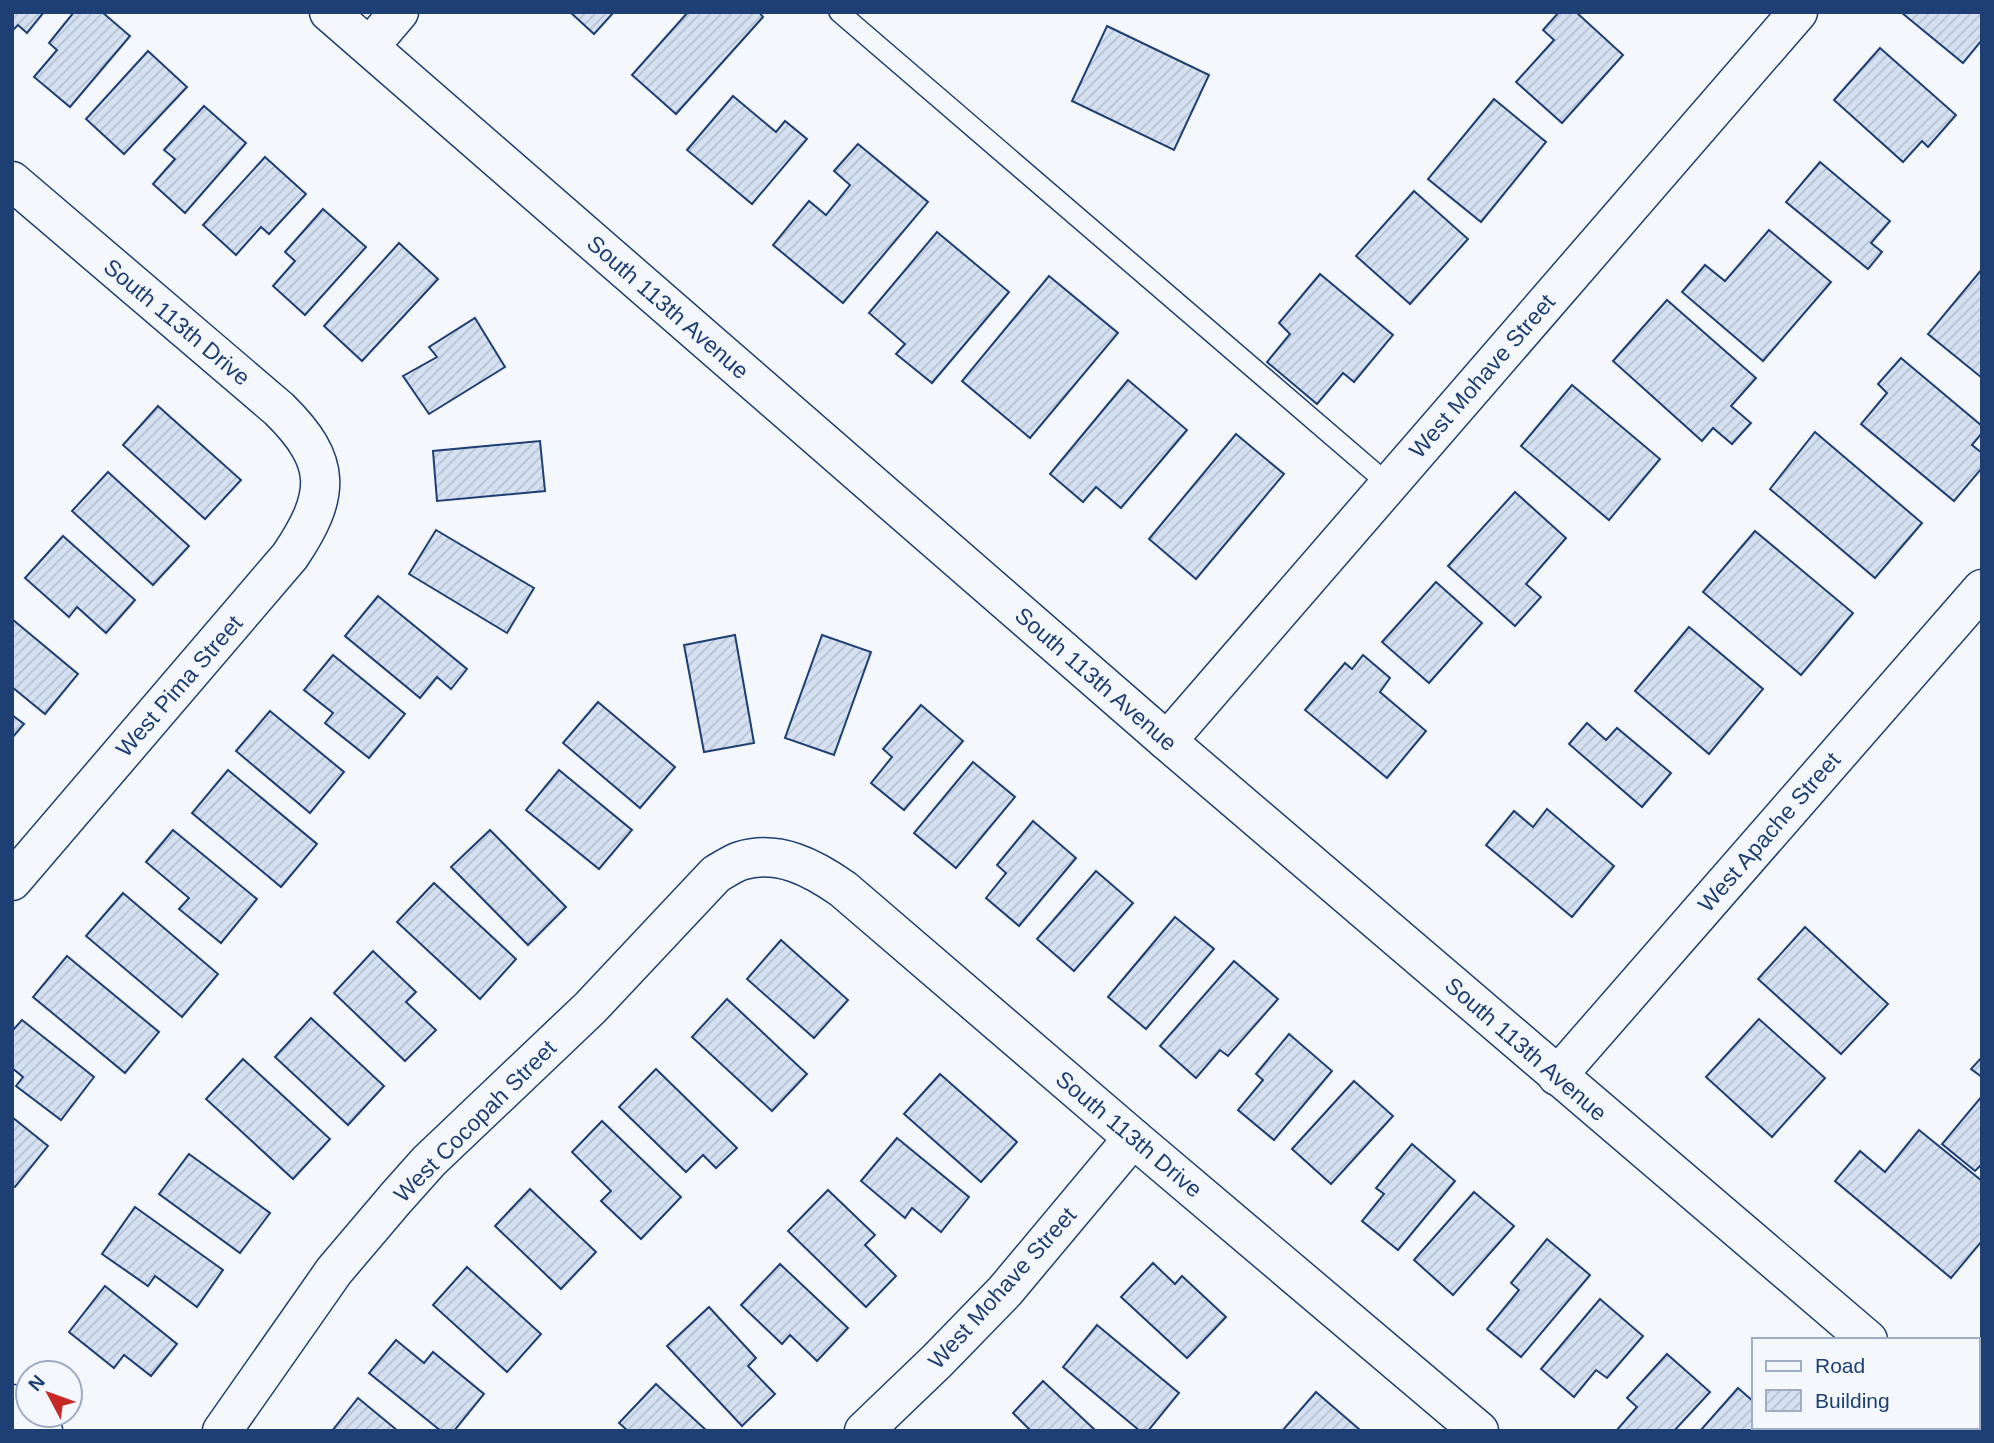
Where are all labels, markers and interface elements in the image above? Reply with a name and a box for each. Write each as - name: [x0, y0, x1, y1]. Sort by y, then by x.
- street label: South 113th Avenue: [582, 230, 754, 384]
- street label: South 113th Drive: [99, 253, 255, 391]
- street label: West Mohave Street: [1404, 289, 1560, 463]
- street label: South 113th Avenue: [1010, 602, 1182, 756]
- street label: West Pima Street: [111, 610, 248, 762]
- street label: West Apache Street: [1693, 746, 1846, 917]
- street label: South 113th Avenue: [1440, 972, 1612, 1126]
- street label: West Cocopah Street: [389, 1034, 562, 1207]
- street label: South 113th Drive: [1051, 1065, 1207, 1203]
- street label: West Mohave Street: [923, 1202, 1082, 1374]
- legend: [1752, 1338, 1980, 1429]
- text: Road: [1815, 1354, 1865, 1377]
- north arrow: [14, 1359, 84, 1429]
- text: N: [24, 1371, 49, 1395]
- text: Building: [1815, 1389, 1890, 1412]

